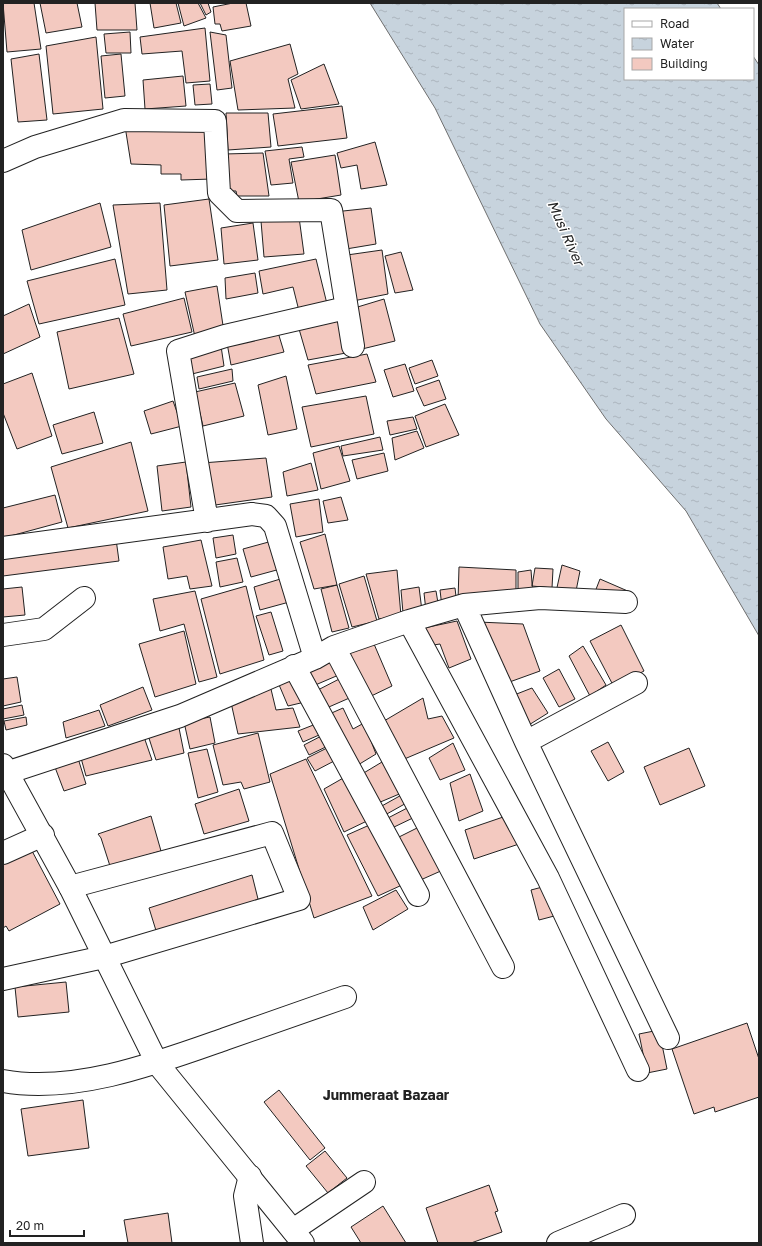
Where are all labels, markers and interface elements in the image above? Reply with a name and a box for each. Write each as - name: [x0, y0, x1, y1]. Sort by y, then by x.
- legend: [624, 8, 754, 80]
- text: Road: [660, 16, 689, 31]
- text: Water: [660, 36, 694, 51]
- text: Building: [660, 56, 708, 71]
- water label: Musi River: [545, 198, 589, 270]
- district label: Jummeraat Bazaar: [323, 1086, 450, 1103]
- scale bar: [10, 1212, 84, 1238]
- text: 20 m: [16, 1218, 44, 1233]

